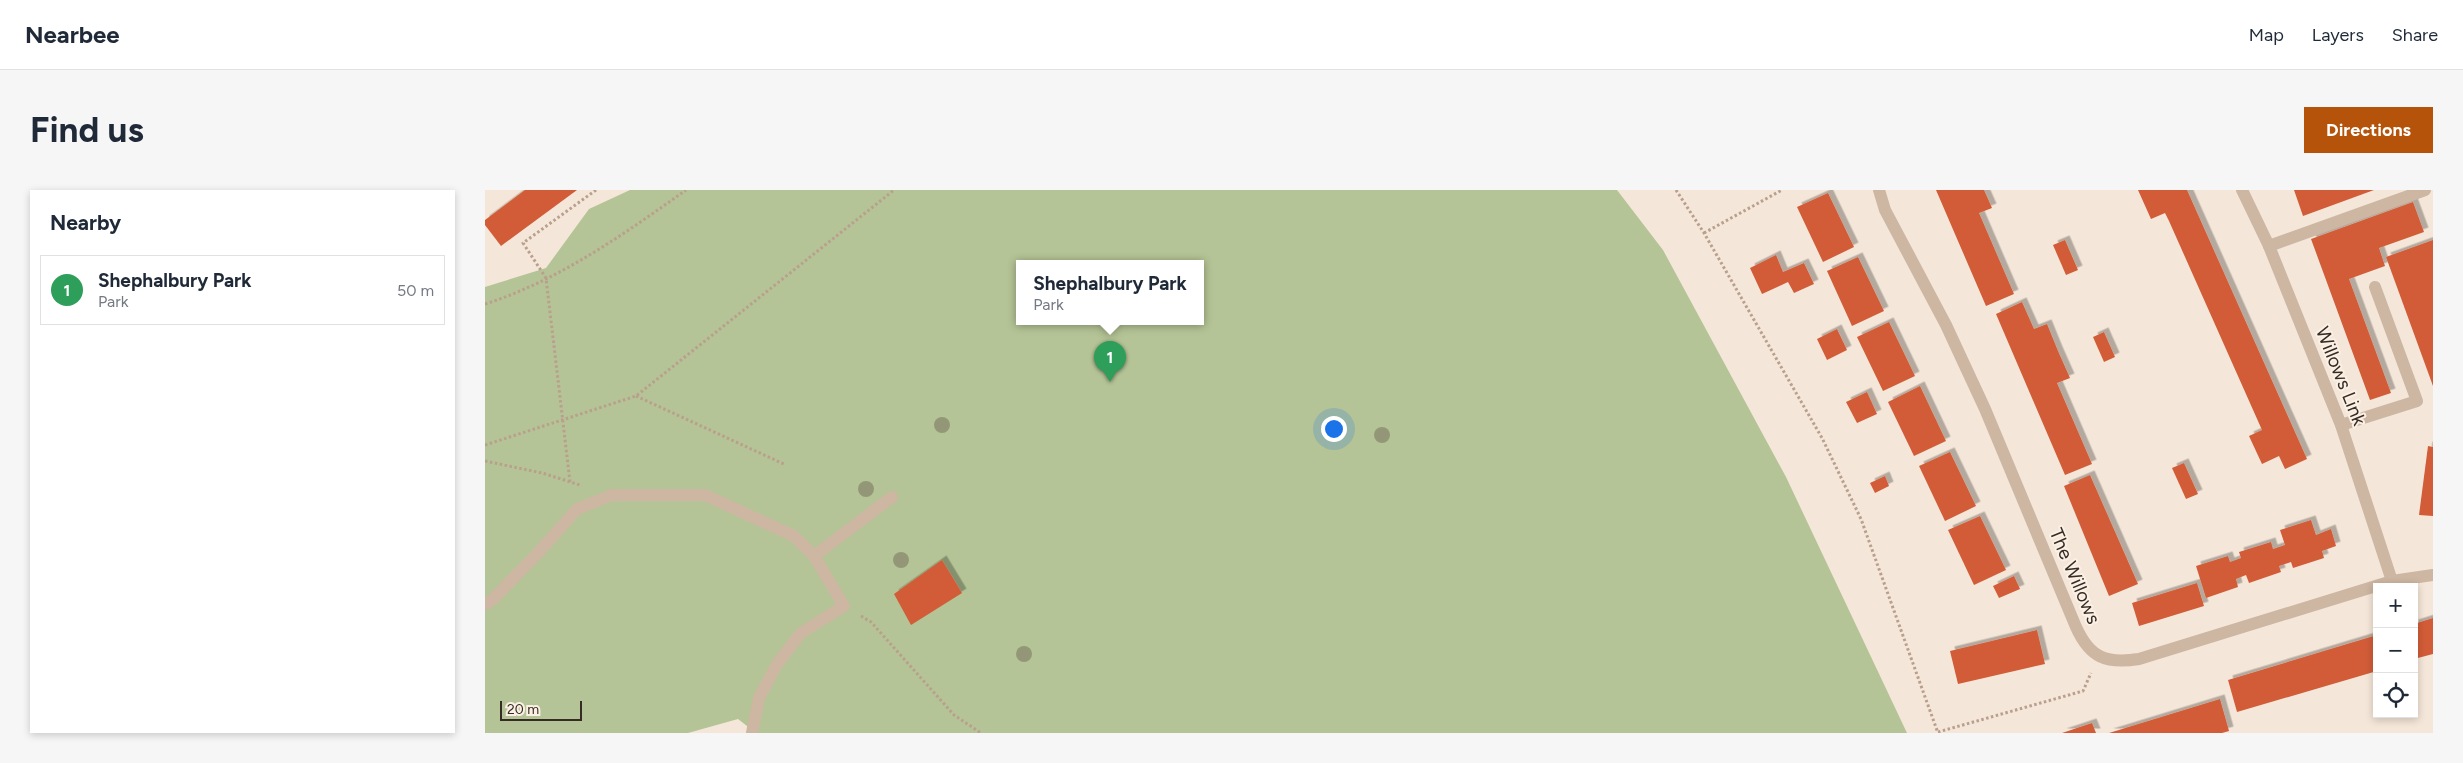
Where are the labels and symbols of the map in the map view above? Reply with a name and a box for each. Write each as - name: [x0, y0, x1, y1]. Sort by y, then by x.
- street label: Willows Link: [2311, 323, 2371, 429]
- pin: 1: [1094, 341, 1126, 382]
- your location: [1321, 416, 1347, 442]
- street label: The Willows: [2045, 525, 2106, 627]
- scale bar: [500, 698, 583, 721]

